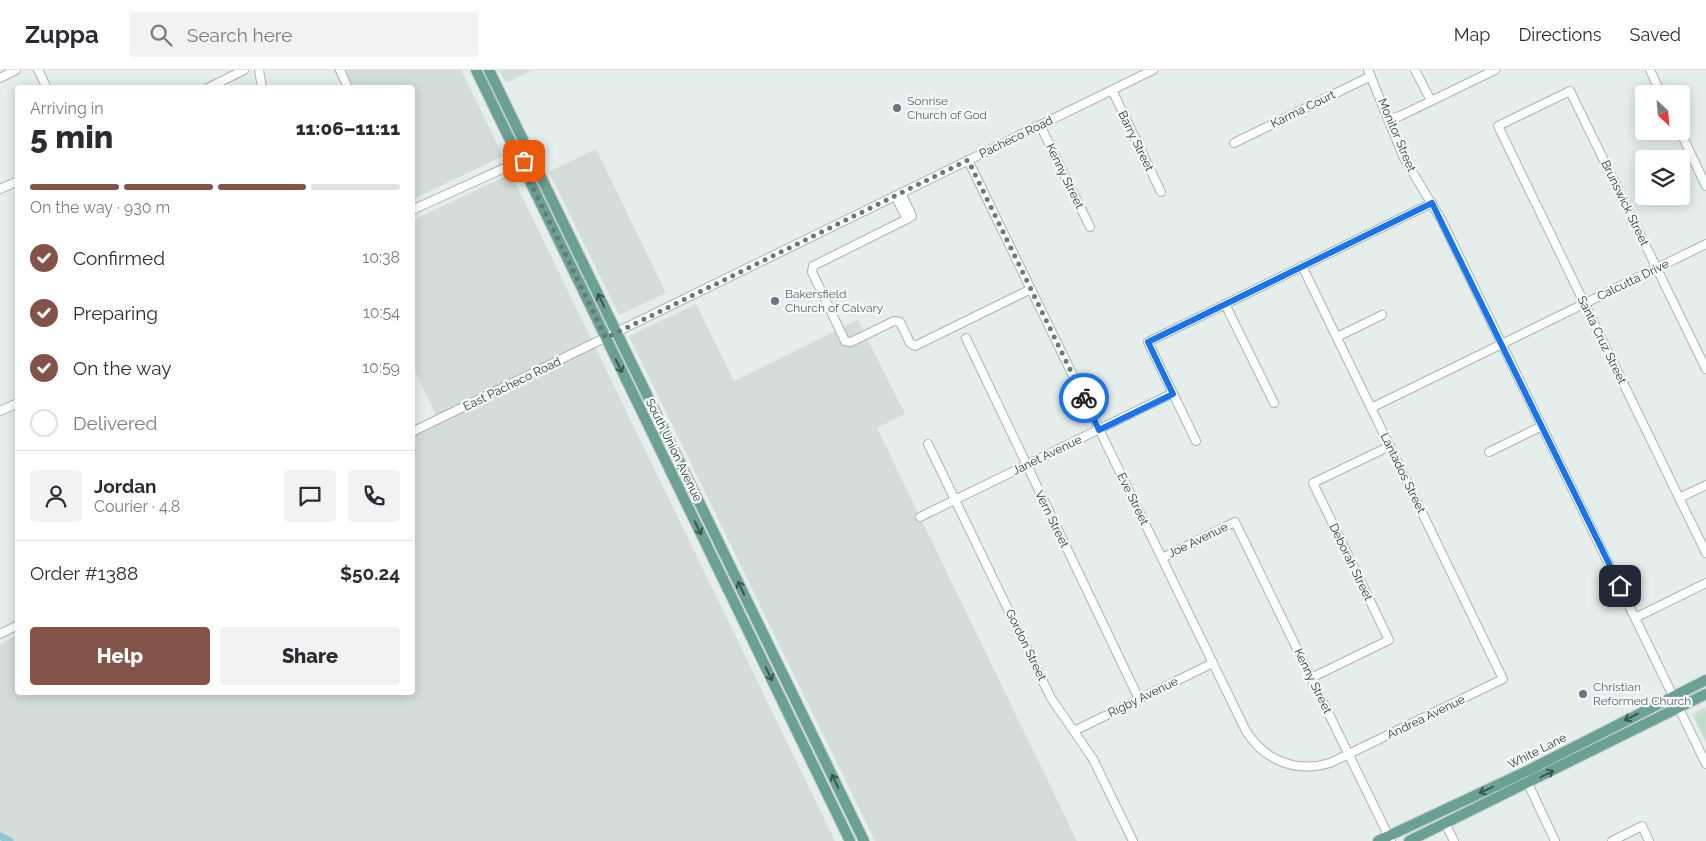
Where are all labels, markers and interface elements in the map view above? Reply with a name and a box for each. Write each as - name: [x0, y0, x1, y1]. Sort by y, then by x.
- search box: [129, 12, 479, 57]
- text: Zuppa: [25, 20, 99, 49]
- icon: search: [147, 21, 175, 49]
- text: Search here: [187, 24, 292, 46]
- text: Map: [1454, 24, 1490, 45]
- text: Directions: [1518, 24, 1602, 45]
- text: Saved: [1630, 24, 1681, 45]
- north arrow: [1635, 85, 1690, 140]
- map controls: [1635, 85, 1690, 205]
- street label: Karma Court: [1269, 87, 1337, 131]
- place label: Sonrise Church of God: [907, 94, 987, 122]
- street label: Monitor Street: [1375, 96, 1419, 174]
- text: Arriving in: [30, 99, 104, 118]
- marker: Sonrise Church of God: [891, 102, 903, 114]
- street label: Barry Street: [1115, 109, 1157, 173]
- street label: Pacheco Road: [977, 113, 1055, 161]
- text: 11:06–11:11: [296, 117, 400, 139]
- text: 5 min: [30, 118, 113, 155]
- pin: [503, 140, 545, 182]
- street label: Kenny Street: [1043, 141, 1087, 211]
- icon: bag: [510, 147, 538, 175]
- button: layers: [1635, 150, 1690, 205]
- street label: Brunswick Street: [1598, 158, 1652, 248]
- text: On the way · 930 m: [30, 198, 170, 217]
- icon: check: [30, 244, 58, 272]
- text: Confirmed: [73, 247, 165, 269]
- text: 10:38: [362, 248, 400, 267]
- street label: Calcutta Drive: [1595, 257, 1671, 303]
- place label: Bakersfield Church of Calvary: [785, 287, 884, 315]
- one-way arrow: [596, 293, 605, 308]
- street label: Santa Cruz Street: [1575, 294, 1629, 386]
- marker: Bakersfield Church of Calvary: [769, 295, 781, 307]
- icon: check: [30, 299, 58, 327]
- text: Preparing: [73, 302, 158, 324]
- text: 10:54: [363, 303, 400, 322]
- icon: check: [30, 354, 58, 382]
- street label: East Pacheco Road: [461, 354, 563, 414]
- text: On the way: [73, 357, 172, 379]
- text: 10:59: [362, 358, 400, 377]
- one-way arrow: [615, 358, 624, 373]
- courier: [1059, 373, 1109, 423]
- icon: bike: [1070, 384, 1098, 412]
- street label: South Union Avenue: [643, 396, 705, 504]
- text: Delivered: [73, 412, 157, 434]
- street label: Lantados Street: [1377, 430, 1429, 516]
- street label: Janet Avenue: [1010, 432, 1084, 478]
- button: person: [30, 470, 82, 522]
- button: chat: [284, 470, 336, 522]
- button: phone: [348, 470, 400, 522]
- street label: Eve Street: [1114, 470, 1152, 528]
- text: Jordan: [94, 475, 157, 497]
- street label: Vern Street: [1032, 488, 1072, 550]
- text: Courier · 4.8: [94, 497, 180, 516]
- one-way arrow: [693, 520, 703, 535]
- street label: Joe Avenue: [1166, 520, 1230, 560]
- street label: Deborah Street: [1326, 521, 1376, 603]
- text: Order #1388: [30, 562, 138, 584]
- text: $50.24: [340, 562, 400, 584]
- pin: [1599, 565, 1641, 607]
- icon: home: [1606, 572, 1634, 600]
- one-way arrow: [736, 581, 745, 596]
- street label: Gordon Street: [1003, 607, 1049, 683]
- button: Help: [30, 627, 210, 685]
- button: Share: [220, 627, 400, 685]
- street label: Kenny Street: [1291, 646, 1335, 716]
- one-way arrow: [765, 666, 774, 681]
- street label: Rigby Avenue: [1106, 674, 1180, 720]
- place label: Christian Reformed Church: [1593, 680, 1691, 708]
- marker: Christian Reformed Church: [1577, 688, 1589, 700]
- street label: Andrea Avenue: [1385, 692, 1467, 742]
- one-way arrow: [1624, 713, 1639, 722]
- street label: White Lane: [1505, 730, 1569, 772]
- one-way arrow: [1539, 769, 1554, 778]
- one-way arrow: [830, 774, 840, 789]
- one-way arrow: [1479, 785, 1494, 795]

